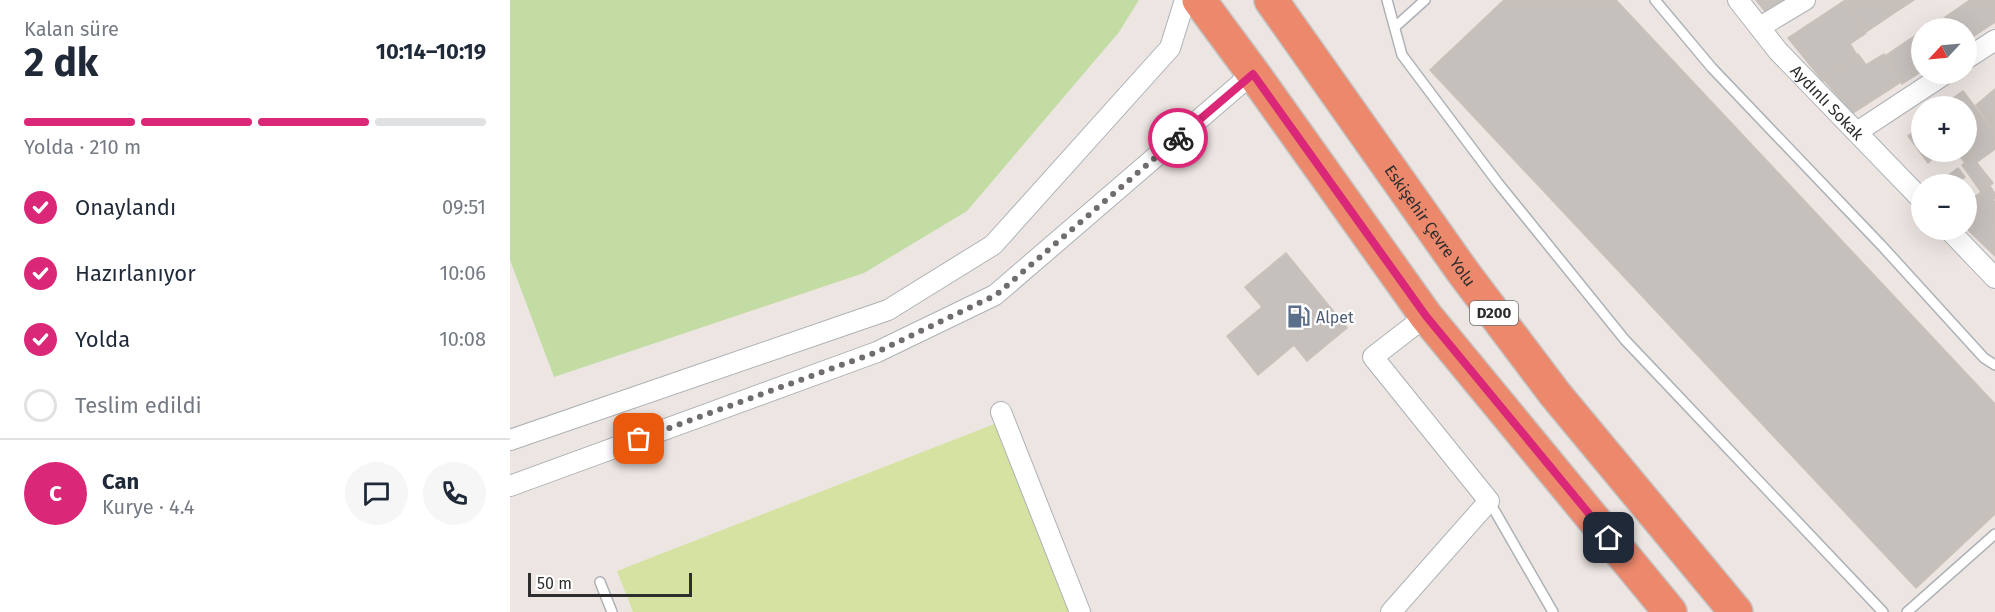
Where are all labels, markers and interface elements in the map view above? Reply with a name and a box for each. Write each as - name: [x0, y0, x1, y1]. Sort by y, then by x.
- text: Kalan süre: [24, 17, 119, 41]
- north arrow: [1911, 18, 1977, 84]
- map controls: [1911, 18, 1977, 240]
- text: 10:14–10:19: [376, 38, 486, 65]
- text: 2 dk: [24, 40, 98, 86]
- street label: Aydınlı Sokak: [1787, 61, 1868, 145]
- button: +: [1911, 96, 1977, 162]
- courier: [1148, 108, 1208, 168]
- icon: bike: [1162, 122, 1195, 155]
- text: Yolda · 210 m: [24, 135, 141, 159]
- street label: Eskişehir Çevre Yolu: [1380, 161, 1479, 290]
- button: −: [1911, 174, 1977, 240]
- icon: check: [24, 191, 57, 224]
- text: Onaylandı: [75, 194, 176, 221]
- text: 09:51: [442, 195, 486, 219]
- icon: check: [24, 257, 57, 290]
- text: Hazırlanıyor: [75, 260, 196, 287]
- text: 10:06: [440, 261, 486, 285]
- road number: D200: [1470, 301, 1518, 325]
- fuel station icon: Alpet: [1285, 304, 1311, 330]
- place label: Alpet: [1316, 308, 1354, 327]
- icon: check: [24, 323, 57, 356]
- text: Yolda: [75, 326, 130, 353]
- text: 10:08: [439, 327, 486, 351]
- text: Teslim edildi: [75, 392, 202, 419]
- pin: [613, 413, 664, 464]
- icon: bag: [622, 422, 655, 455]
- button: chat: [345, 462, 408, 525]
- button: phone: [423, 462, 486, 525]
- text: Can: [102, 468, 139, 495]
- text: C: [49, 480, 62, 507]
- text: Kurye · 4.4: [102, 495, 194, 519]
- pin: [1583, 512, 1634, 563]
- icon: home: [1592, 521, 1625, 554]
- scale bar: [528, 570, 692, 598]
- text: 50 m: [537, 574, 572, 593]

